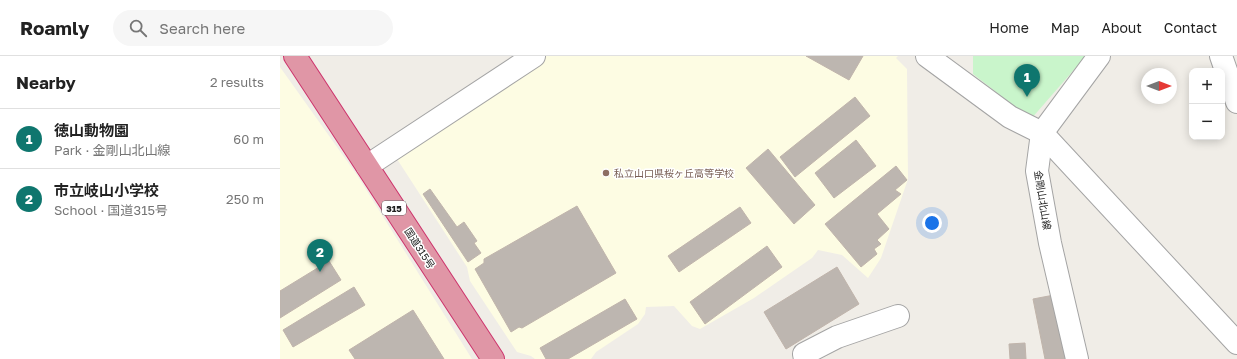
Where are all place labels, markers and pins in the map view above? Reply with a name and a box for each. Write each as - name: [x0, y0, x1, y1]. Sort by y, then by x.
- pin: 1: [1014, 64, 1040, 97]
- place label: 私立山口県桜ヶ丘高等学校: [614, 167, 734, 179]
- marker: 私立山口県桜ヶ丘高等学校: [601, 168, 611, 178]
- pin: 2: [307, 239, 333, 272]

